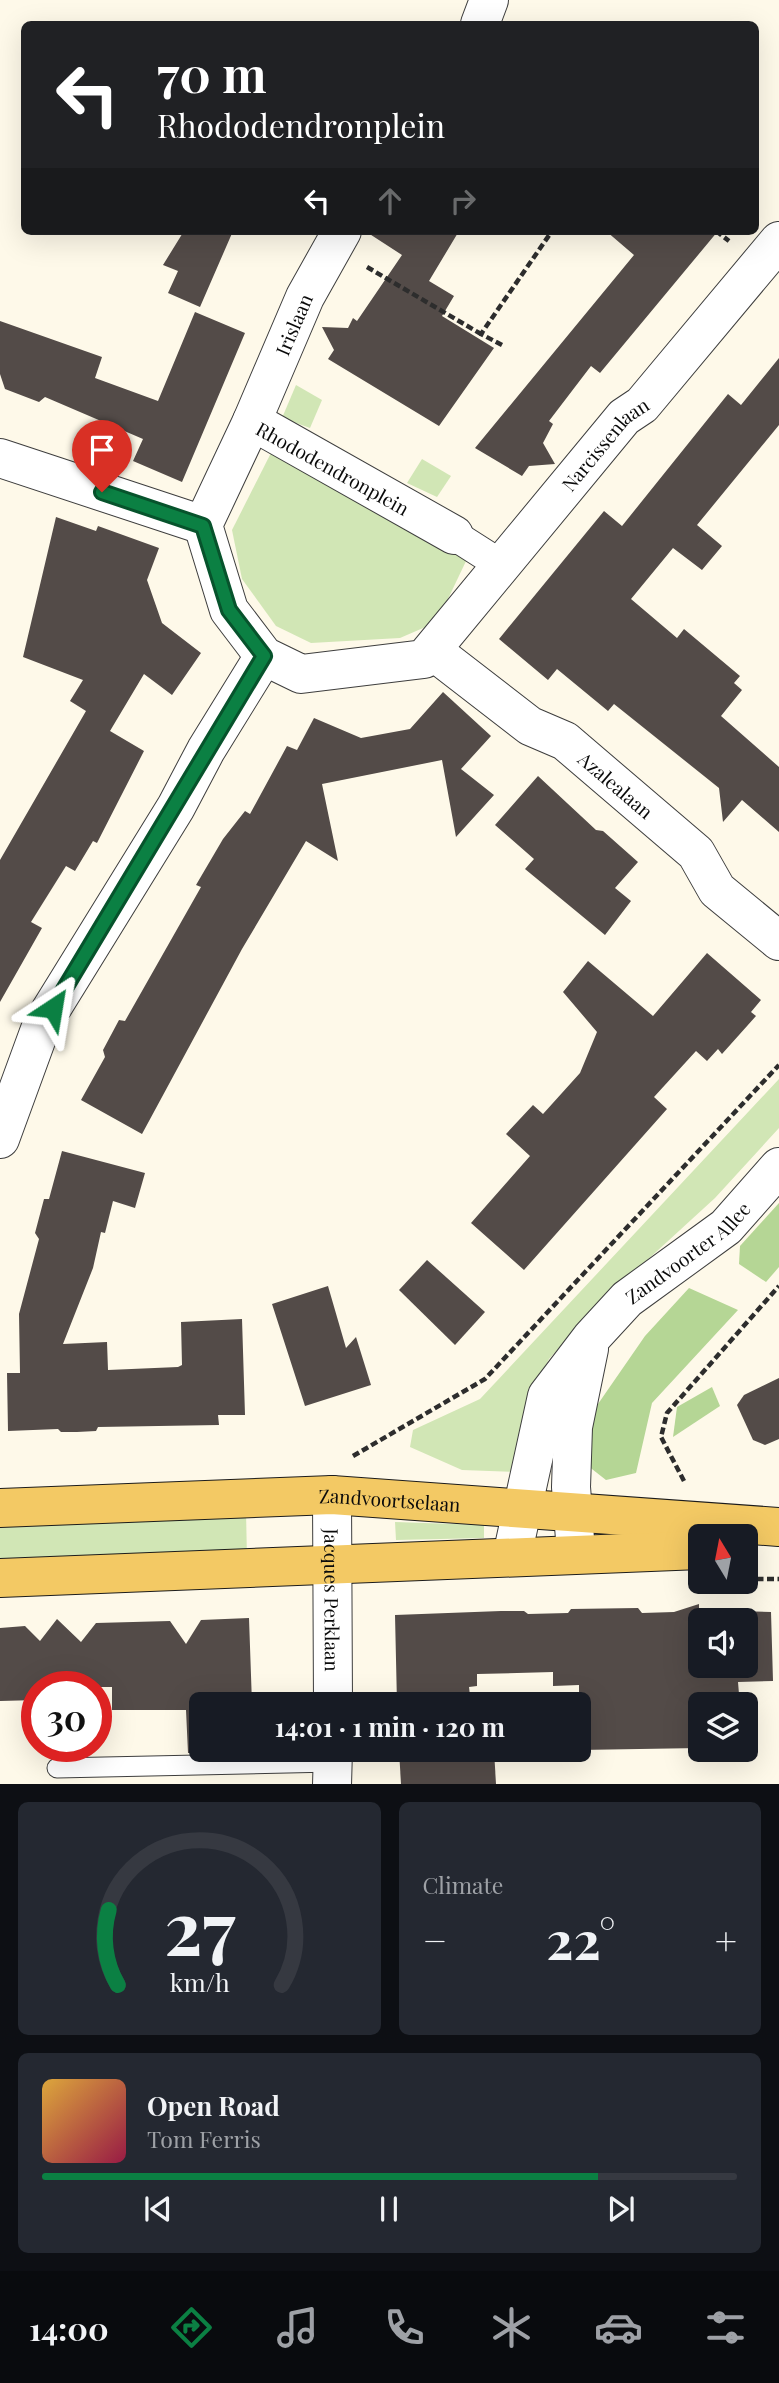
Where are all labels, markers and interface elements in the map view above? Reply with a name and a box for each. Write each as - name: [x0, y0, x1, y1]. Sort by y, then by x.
- text: 70 m: [157, 40, 267, 105]
- icon: left: [42, 49, 133, 140]
- text: Rhododendronplein: [157, 103, 445, 146]
- icon: left: [298, 182, 336, 220]
- icon: ahead: [371, 182, 409, 220]
- icon: right: [444, 182, 482, 220]
- street label: Irislaan: [269, 289, 318, 359]
- street label: Narcissenlaan: [555, 391, 654, 496]
- street label: Rhododendronplein: [252, 415, 415, 521]
- pin: [72, 420, 132, 492]
- icon: arrive: [83, 431, 121, 469]
- street label: Azalealaan: [573, 745, 660, 824]
- position arrow: [16, 971, 90, 1045]
- street label: Zandvoorter Allee: [620, 1196, 756, 1309]
- street label: Zandvoortselaan: [318, 1482, 462, 1517]
- north arrow: [688, 1524, 758, 1594]
- map controls: [688, 1524, 758, 1762]
- street label: Jacques Perklaan: [319, 1527, 346, 1672]
- button: sound: [688, 1608, 758, 1678]
- speed limit sign: 30: [21, 1671, 112, 1762]
- button: layers: [688, 1692, 758, 1762]
- text: 14:01 · 1 min · 120 m: [275, 1709, 505, 1744]
- text: Climate: [423, 1869, 503, 1900]
- text: 27: [164, 1876, 236, 1973]
- text: 22°: [546, 1904, 616, 1973]
- text: −: [423, 1914, 447, 1965]
- text: +: [715, 1914, 737, 1965]
- text: km/h: [169, 1964, 230, 1997]
- text: Open Road: [147, 2088, 280, 2123]
- text: Tom Ferris: [147, 2123, 261, 2154]
- icon: previous: [139, 2190, 177, 2228]
- icon: pause: [370, 2190, 408, 2228]
- icon: next: [602, 2190, 640, 2228]
- icon: directions: [167, 2303, 216, 2352]
- icon: music: [273, 2303, 322, 2352]
- icon: phone: [380, 2303, 429, 2352]
- icon: climate: [487, 2303, 536, 2352]
- icon: car: [594, 2303, 643, 2352]
- icon: filters: [701, 2303, 750, 2352]
- text: 14:00: [29, 2306, 109, 2349]

